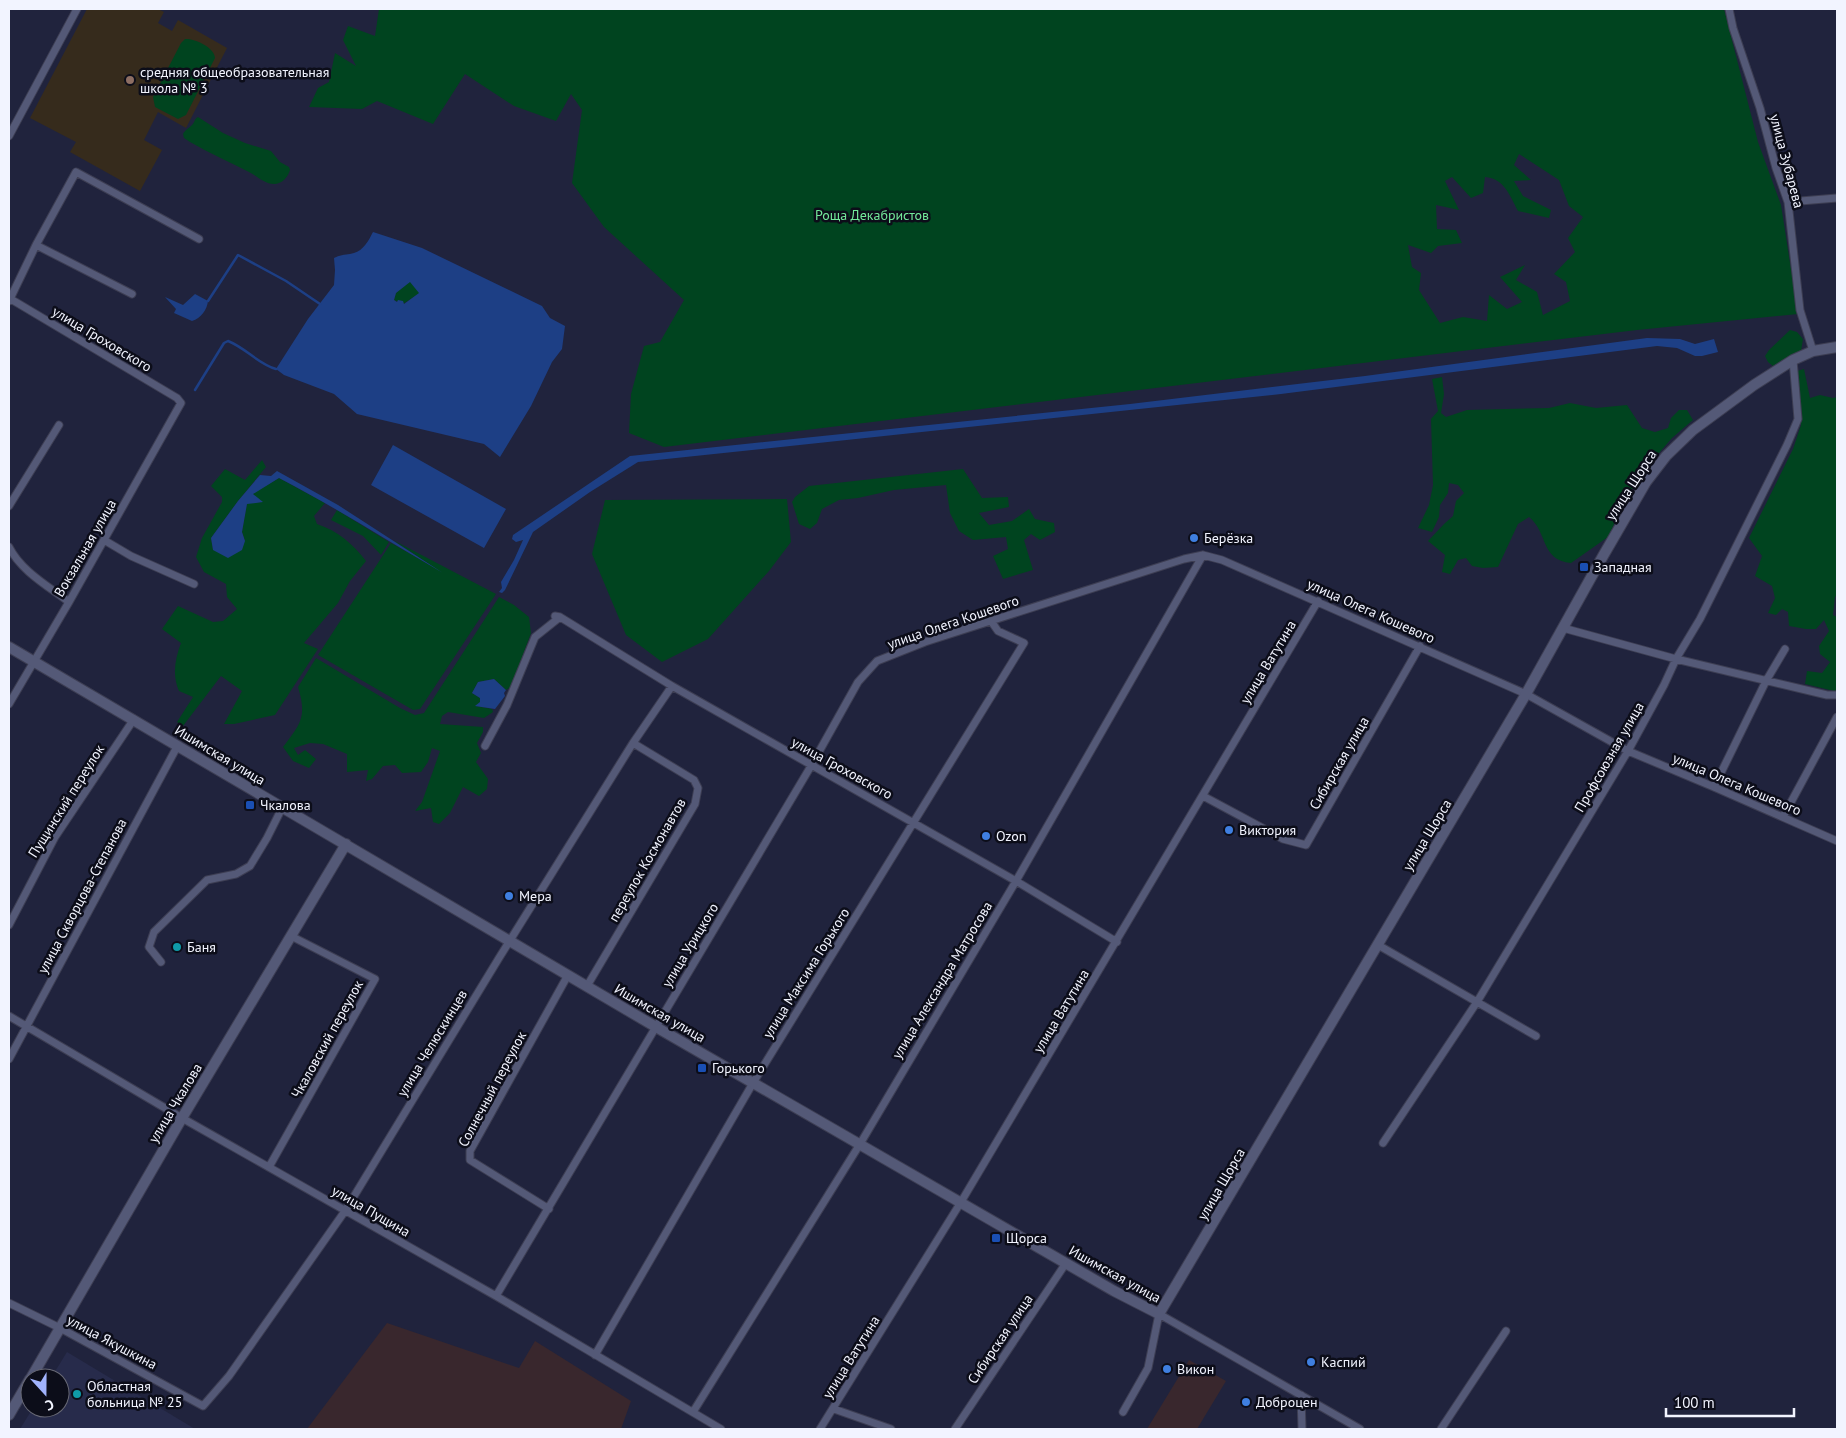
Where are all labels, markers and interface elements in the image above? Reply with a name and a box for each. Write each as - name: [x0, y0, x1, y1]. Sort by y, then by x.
- place label: средняя общеобразовательная школа № 3: [140, 63, 329, 97]
- marker: средняя общеобразовательная школа № 3: [124, 74, 136, 86]
- street label: улица Зубарева: [1766, 112, 1808, 210]
- park label: Роща Декабристов: [815, 206, 929, 224]
- street label: улица Гроховского: [49, 302, 155, 376]
- street label: улица Щорса: [1602, 446, 1660, 524]
- street label: Вокзальная улица: [50, 496, 120, 600]
- place label: Берёзка: [1204, 529, 1253, 547]
- marker: Берёзка: [1188, 532, 1200, 544]
- place label: Западная: [1594, 558, 1652, 576]
- marker: Западная: [1578, 561, 1590, 573]
- street label: улица Олега Кошевого: [1304, 575, 1438, 647]
- street label: улица Олега Кошевого: [885, 591, 1021, 653]
- street label: улица Ватутина: [1236, 617, 1300, 707]
- street label: Профсоюзная улица: [1570, 699, 1648, 815]
- street label: Сибирская улица: [1305, 713, 1373, 813]
- street label: Ишимская улица: [171, 721, 269, 789]
- street label: улица Гроховского: [788, 733, 896, 803]
- street label: Пущинский переулок: [24, 741, 108, 861]
- street label: улица Олега Кошевого: [1670, 749, 1804, 819]
- street label: переулок Космонавтов: [604, 795, 690, 925]
- place label: Чкалова: [260, 796, 311, 814]
- street label: улица Щорса: [1399, 796, 1455, 874]
- marker: Чкалова: [244, 799, 256, 811]
- street label: улица Скворцова-Степанова: [33, 815, 131, 977]
- place label: Виктория: [1239, 821, 1296, 839]
- marker: Виктория: [1223, 824, 1235, 836]
- place label: Ozon: [996, 827, 1026, 845]
- marker: Ozon: [980, 830, 992, 842]
- place label: Мера: [519, 887, 552, 905]
- marker: Мера: [503, 890, 515, 902]
- street label: улица Александра Матросова: [888, 898, 996, 1062]
- street label: улица Урицкого: [658, 899, 722, 991]
- street label: улица Максима Горького: [759, 904, 853, 1042]
- place label: Баня: [187, 938, 216, 956]
- marker: Баня: [171, 941, 183, 953]
- street label: улица Ватутина: [1029, 966, 1093, 1056]
- street label: Чкаловский переулок: [287, 977, 367, 1101]
- street label: Ишимская улица: [611, 980, 709, 1046]
- street label: улица Челюскинцев: [393, 986, 471, 1100]
- street label: Солнечный переулок: [454, 1028, 530, 1150]
- place label: Горького: [712, 1059, 765, 1077]
- street label: улица Чкалова: [144, 1060, 206, 1146]
- marker: Горького: [696, 1062, 708, 1074]
- street label: улица Щорса: [1193, 1145, 1249, 1223]
- street label: улица Пущина: [328, 1181, 414, 1241]
- place label: Щорса: [1006, 1229, 1047, 1247]
- marker: Щорса: [990, 1232, 1002, 1244]
- street label: Ишимская улица: [1066, 1241, 1164, 1307]
- street label: Сибирская улица: [963, 1291, 1037, 1387]
- street label: улица Якушкина: [64, 1311, 160, 1373]
- street label: улица Ватутина: [818, 1312, 884, 1402]
- place label: Каспий: [1321, 1353, 1366, 1371]
- marker: Каспий: [1305, 1356, 1317, 1368]
- place label: Викон: [1177, 1360, 1214, 1378]
- marker: Викон: [1161, 1363, 1173, 1375]
- north arrow: [20, 1368, 70, 1418]
- place label: Областная больница № 25: [87, 1377, 182, 1411]
- scale bar: [1666, 1386, 1794, 1418]
- marker: Областная больница № 25: [71, 1388, 83, 1400]
- place label: Доброцен: [1256, 1393, 1317, 1411]
- text: 100 m: [1674, 1393, 1715, 1412]
- text: С: [43, 1395, 57, 1415]
- marker: Доброцен: [1240, 1396, 1252, 1408]

